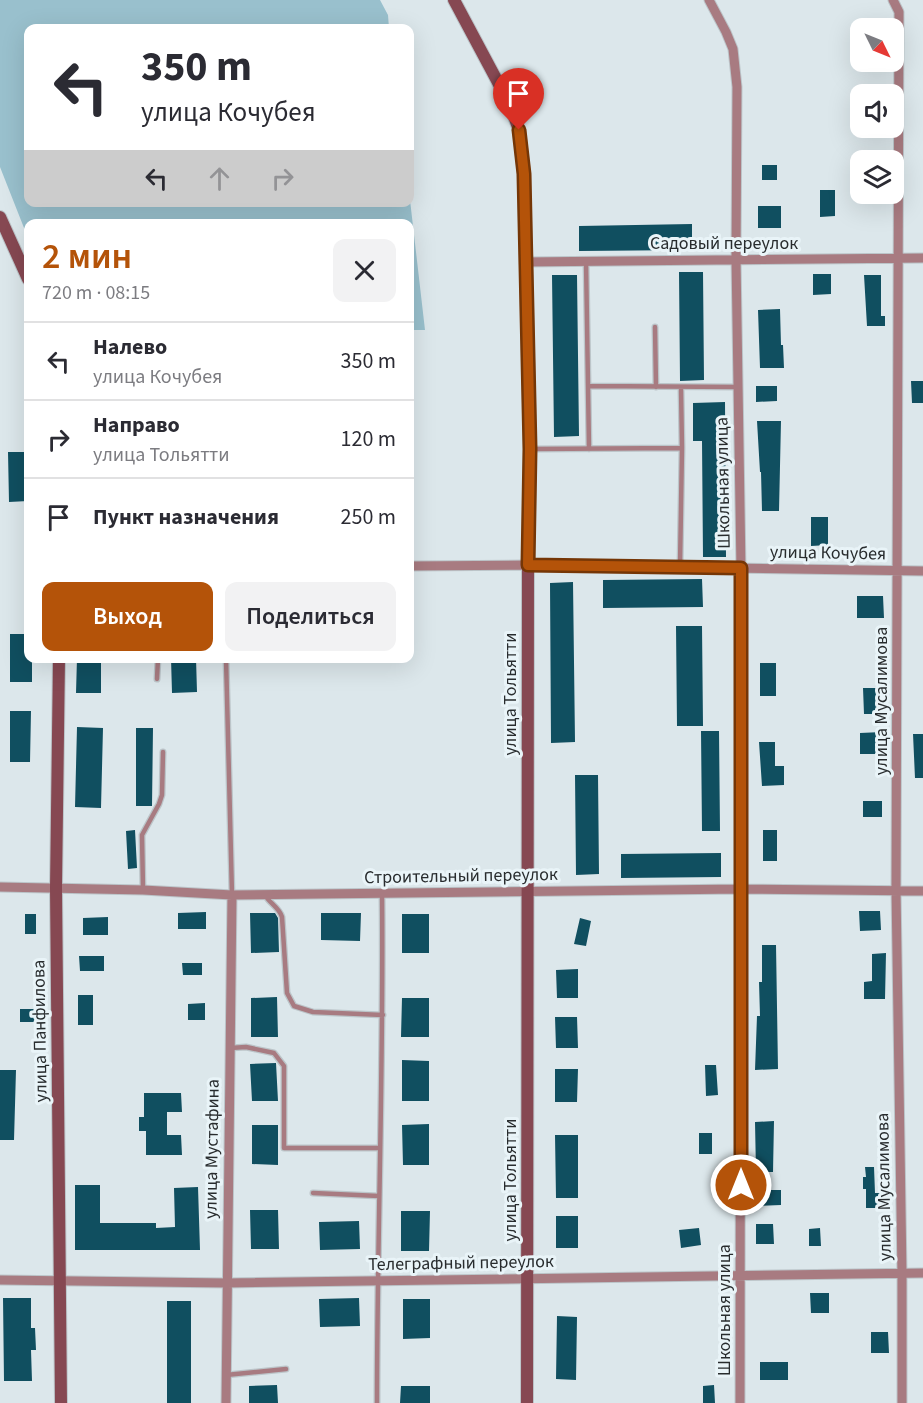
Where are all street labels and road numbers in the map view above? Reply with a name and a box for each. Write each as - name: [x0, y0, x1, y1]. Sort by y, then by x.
- street label: Садовый переулок: [650, 231, 798, 256]
- street label: Школьная улица: [709, 417, 737, 549]
- street label: улица Кочубея: [770, 539, 886, 567]
- street label: улица Мусалимова: [869, 627, 894, 775]
- street label: улица Тольятти: [498, 633, 523, 755]
- street label: Строительный переулок: [364, 862, 558, 890]
- street label: улица Панфилова: [26, 960, 54, 1102]
- street label: улица Мустафина: [198, 1079, 226, 1219]
- street label: улица Мусалимова: [870, 1113, 898, 1261]
- street label: улица Тольятти: [498, 1119, 523, 1241]
- street label: Школьная улица: [712, 1244, 737, 1376]
- street label: Телеграфный переулок: [368, 1249, 554, 1277]

